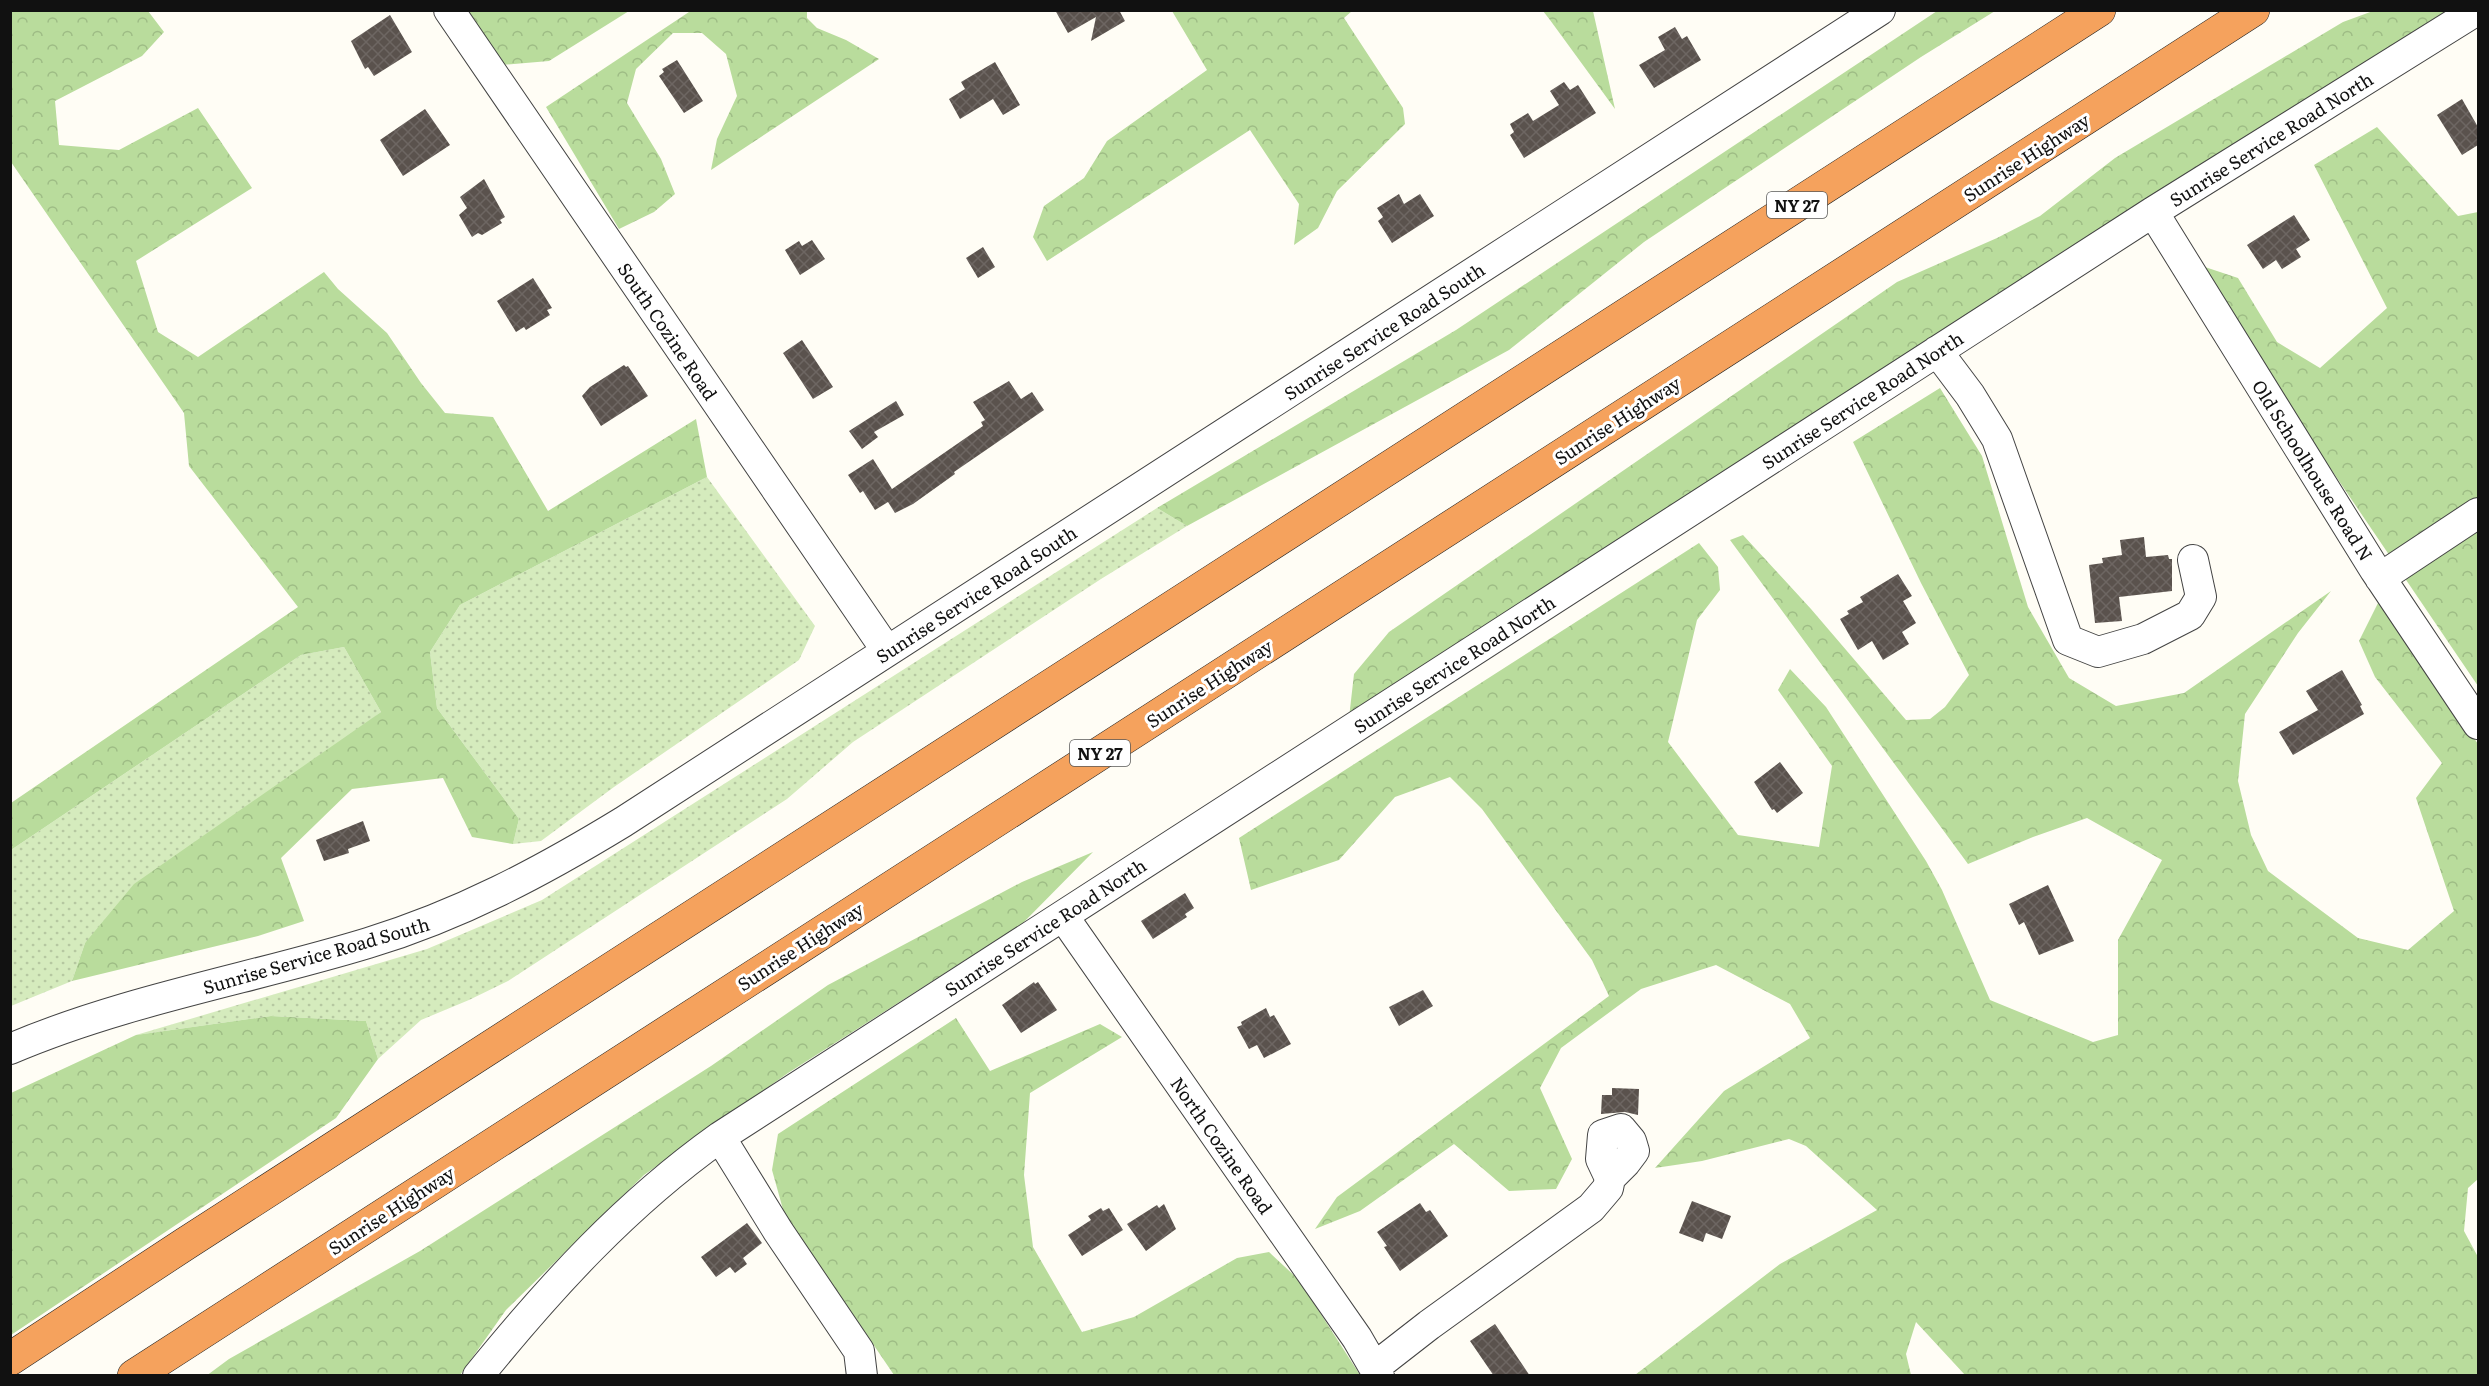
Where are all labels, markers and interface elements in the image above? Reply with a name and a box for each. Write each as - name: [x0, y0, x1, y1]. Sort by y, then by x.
- street label: Sunrise Service Road North: [2164, 65, 2378, 213]
- street label: Sunrise Highway: [1957, 106, 2095, 208]
- road number: NY 27: [1767, 192, 1827, 218]
- street label: Sunrise Service Road South: [1278, 256, 1490, 406]
- street label: South Cozine Road: [612, 257, 724, 405]
- street label: Sunrise Service Road North: [1756, 324, 1968, 476]
- street label: Sunrise Highway: [1548, 369, 1686, 471]
- street label: Old Schoolhouse Road N: [2246, 374, 2380, 566]
- street label: Sunrise Service Road South: [870, 519, 1082, 669]
- street label: Sunrise Service Road North: [1348, 588, 1560, 740]
- street label: Sunrise Highway: [1140, 632, 1278, 734]
- road number: NY 27: [1070, 740, 1130, 766]
- street label: Sunrise Service Road North: [939, 851, 1151, 1003]
- street label: Sunrise Highway: [731, 895, 869, 997]
- street label: Sunrise Service Road South: [199, 910, 433, 1000]
- street label: North Cozine Road: [1164, 1071, 1280, 1219]
- street label: Sunrise Highway: [322, 1159, 460, 1261]

